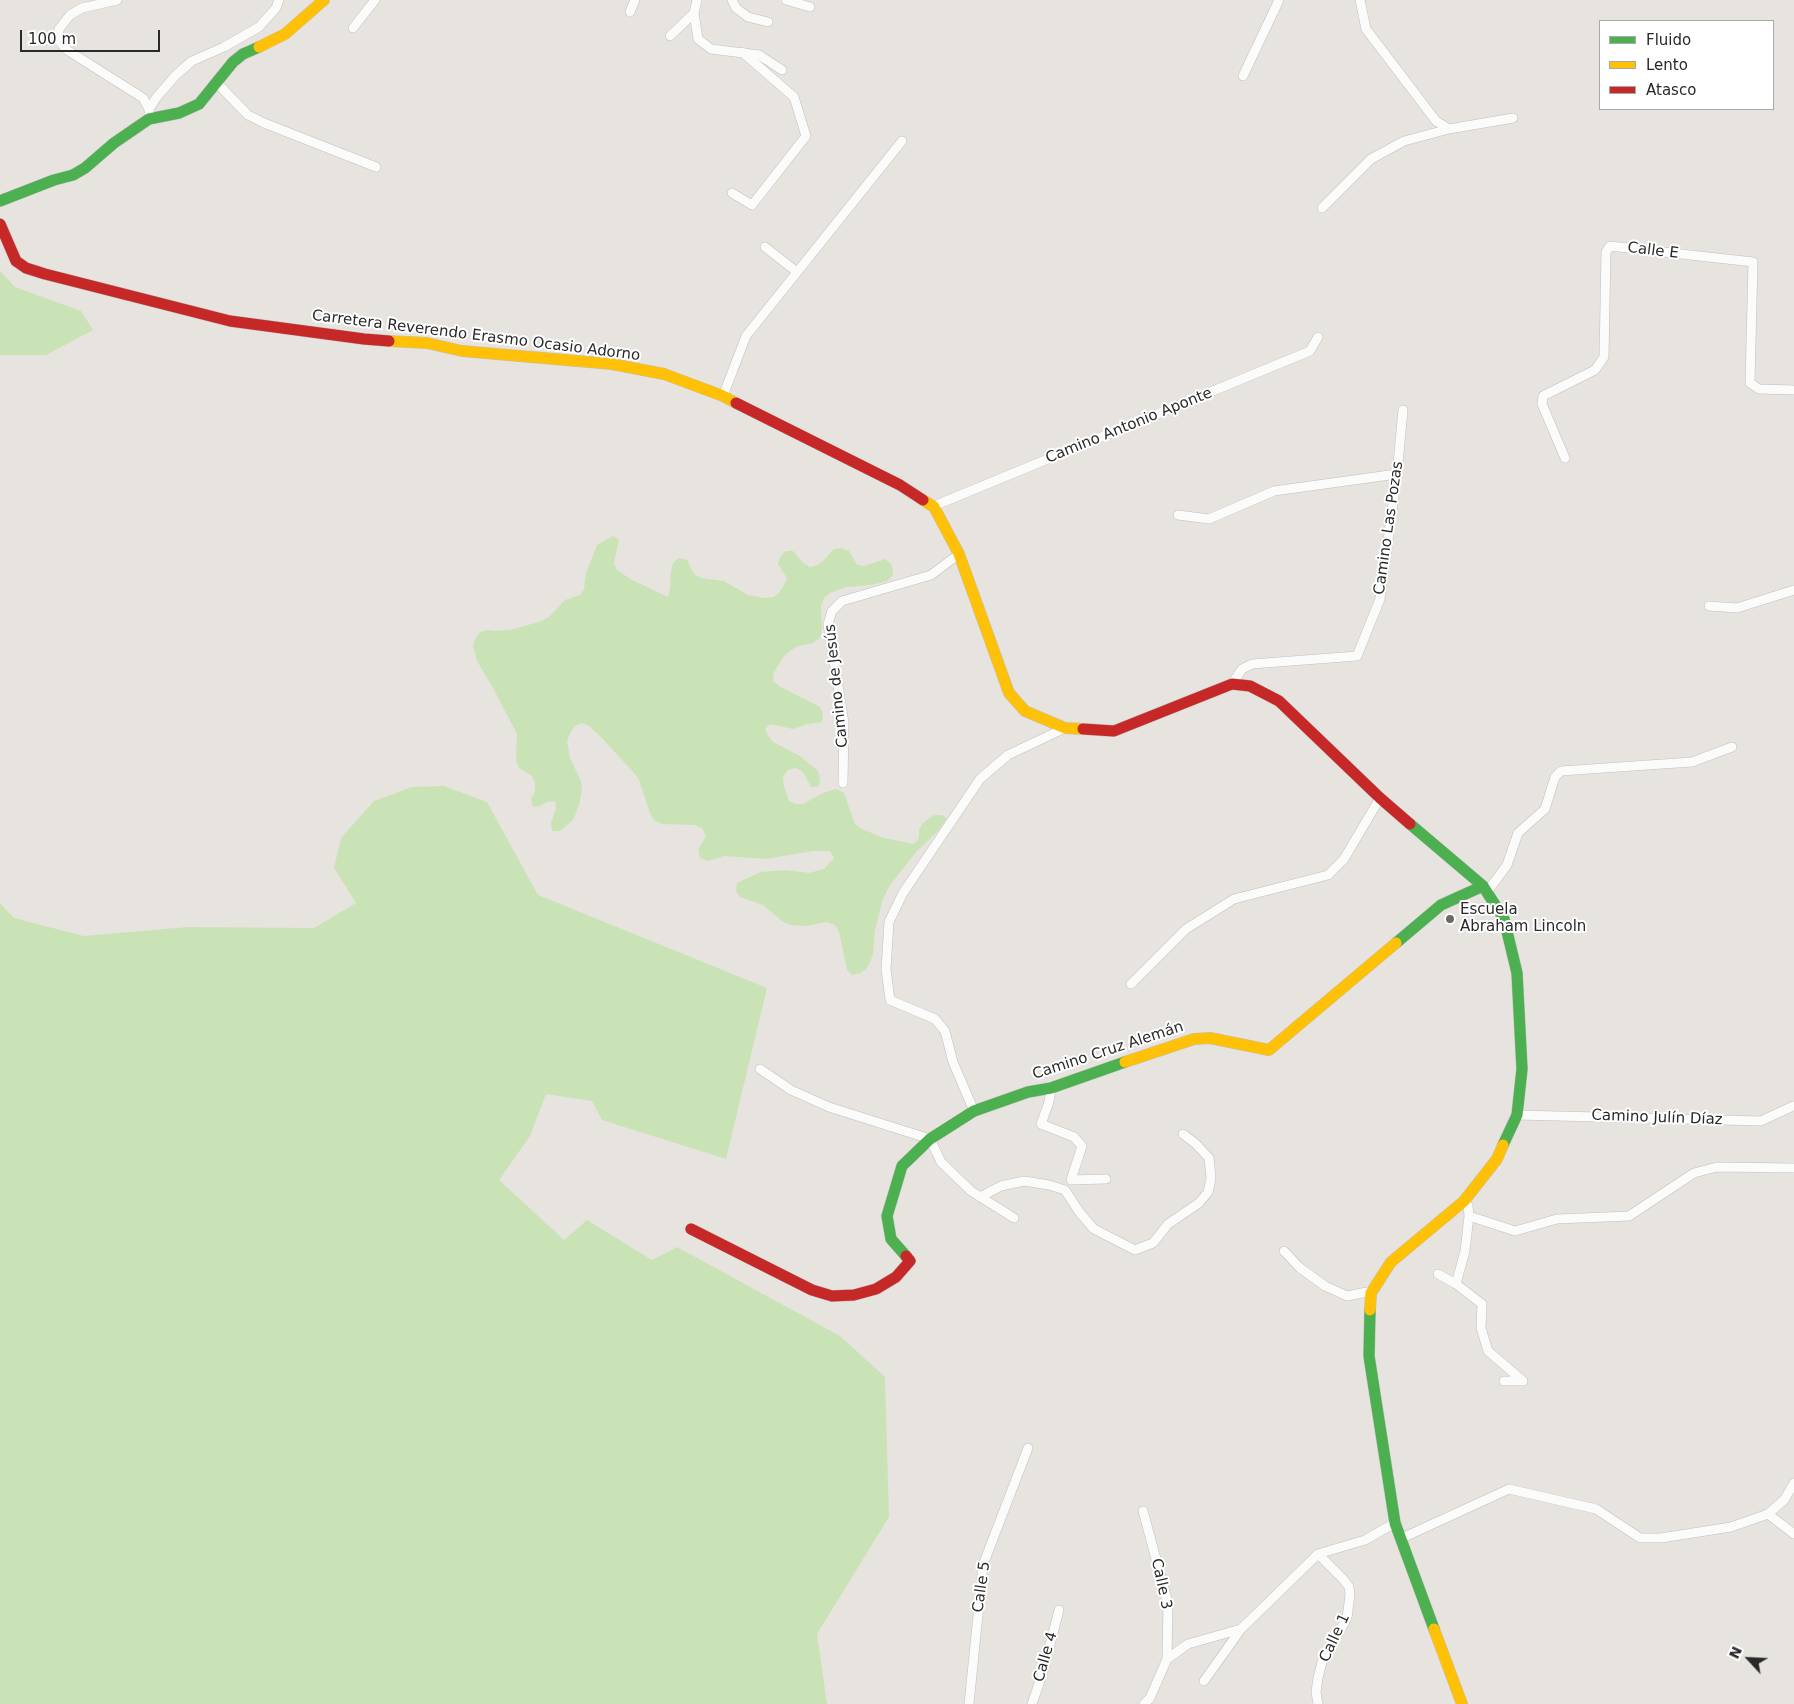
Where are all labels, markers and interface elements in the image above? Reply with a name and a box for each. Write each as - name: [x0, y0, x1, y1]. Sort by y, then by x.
- scale bar: [22, 20, 162, 52]
- legend: [1599, 20, 1774, 110]
- text: 100 m: [28, 30, 76, 48]
- text: Fluido: [1646, 31, 1691, 49]
- text: Lento: [1646, 56, 1688, 74]
- text: Atasco: [1646, 81, 1696, 99]
- street label: Calle E: [1626, 239, 1680, 263]
- street label: Carretera Reverendo Erasmo Ocasio Adorno: [311, 307, 641, 365]
- street label: Camino Antonio Aponte: [1043, 384, 1215, 468]
- street label: Camino Las Pozas: [1371, 460, 1407, 596]
- street label: Camino de Jesús: [822, 623, 852, 749]
- place label: Escuela Abraham Lincoln: [1460, 901, 1586, 936]
- marker: Escuela Abraham Lincoln: [1444, 913, 1456, 925]
- street label: Camino Cruz Alemán: [1030, 1018, 1186, 1084]
- street label: Camino Julín Díaz: [1591, 1107, 1723, 1129]
- street label: Calle 3: [1147, 1557, 1175, 1611]
- street label: Calle 5: [970, 1560, 994, 1614]
- street label: Calle 1: [1316, 1611, 1354, 1665]
- street label: Calle 4: [1030, 1630, 1062, 1684]
- north arrow: [1724, 1634, 1774, 1684]
- text: N: [1726, 1644, 1745, 1661]

